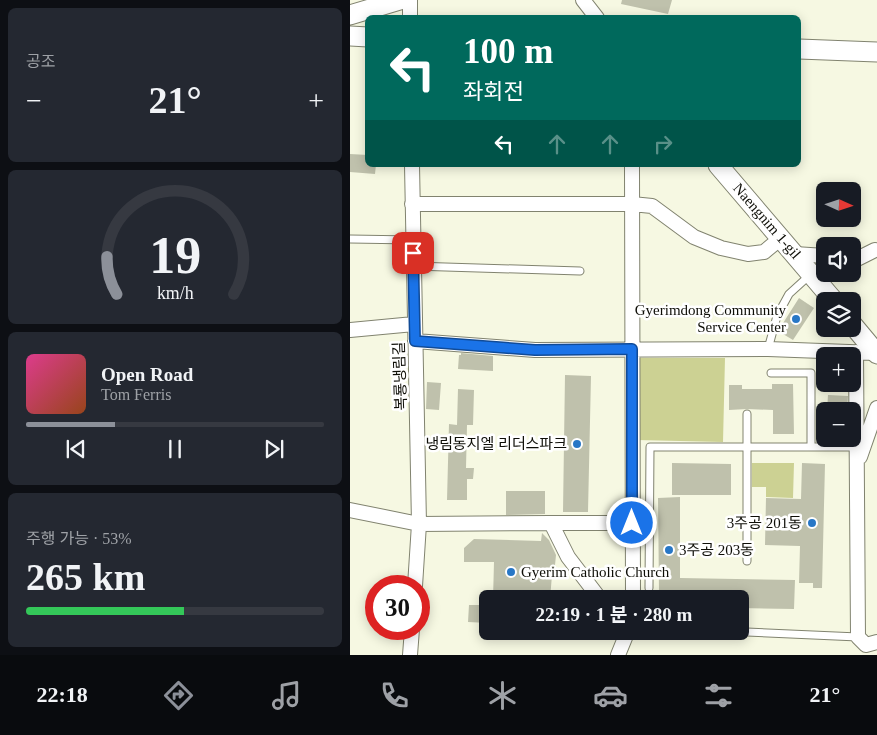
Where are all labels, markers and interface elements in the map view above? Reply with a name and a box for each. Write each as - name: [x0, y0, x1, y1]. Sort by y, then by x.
- text: 100 m: [463, 32, 553, 71]
- icon: left: [380, 35, 445, 100]
- text: 공조: [26, 53, 55, 70]
- text: 21°: [148, 79, 202, 121]
- text: 좌회전: [463, 79, 524, 104]
- text: −: [26, 85, 42, 116]
- text: +: [308, 85, 324, 116]
- icon: left: [490, 130, 518, 158]
- icon: ahead: [543, 130, 571, 158]
- icon: ahead: [596, 130, 624, 158]
- icon: right: [649, 130, 677, 158]
- street label: Naengnim 1-gil: [730, 180, 804, 262]
- north arrow: [816, 182, 861, 228]
- map controls: [816, 182, 861, 447]
- text: 19: [149, 227, 201, 284]
- pin: [392, 232, 434, 274]
- button: sound: [816, 237, 861, 282]
- icon: arrive: [399, 239, 427, 267]
- text: km/h: [157, 283, 193, 303]
- button: layers: [816, 292, 861, 337]
- place label: Gyerimdong Community Service Center: [635, 302, 786, 335]
- marker: Gyerimdong Community Service Center: [790, 313, 802, 325]
- street label: 복룡냉림길: [391, 341, 409, 411]
- button: +: [816, 347, 861, 392]
- text: Open Road: [101, 364, 193, 385]
- text: Tom Ferris: [101, 386, 171, 403]
- button: −: [816, 402, 861, 447]
- icon: previous: [62, 435, 90, 463]
- icon: pause: [161, 435, 189, 463]
- icon: next: [260, 435, 288, 463]
- place label: 냉림동지엘 리더스파크: [425, 436, 567, 452]
- marker: 냉림동지엘 리더스파크: [571, 438, 583, 450]
- position arrow: [605, 496, 657, 548]
- place label: 3주공 201동: [727, 515, 802, 531]
- marker: 3주공 201동: [806, 517, 818, 529]
- text: 주행 가능 · 53%: [26, 530, 132, 547]
- place label: 3주공 203동: [679, 542, 754, 558]
- marker: 3주공 203동: [663, 544, 675, 556]
- text: 265 km: [26, 556, 145, 598]
- place label: Gyerim Catholic Church: [521, 564, 670, 580]
- marker: Gyerim Catholic Church: [505, 566, 517, 578]
- speed limit sign: 30: [365, 575, 430, 640]
- text: 22:19 · 1 분 · 280 m: [536, 604, 692, 625]
- icon: directions: [161, 678, 196, 713]
- icon: music: [269, 678, 304, 713]
- icon: phone: [377, 678, 412, 713]
- icon: climate: [485, 678, 520, 713]
- icon: car: [593, 678, 628, 713]
- icon: filters: [701, 678, 736, 713]
- text: 22:18: [37, 682, 88, 707]
- text: 21°: [810, 682, 840, 707]

